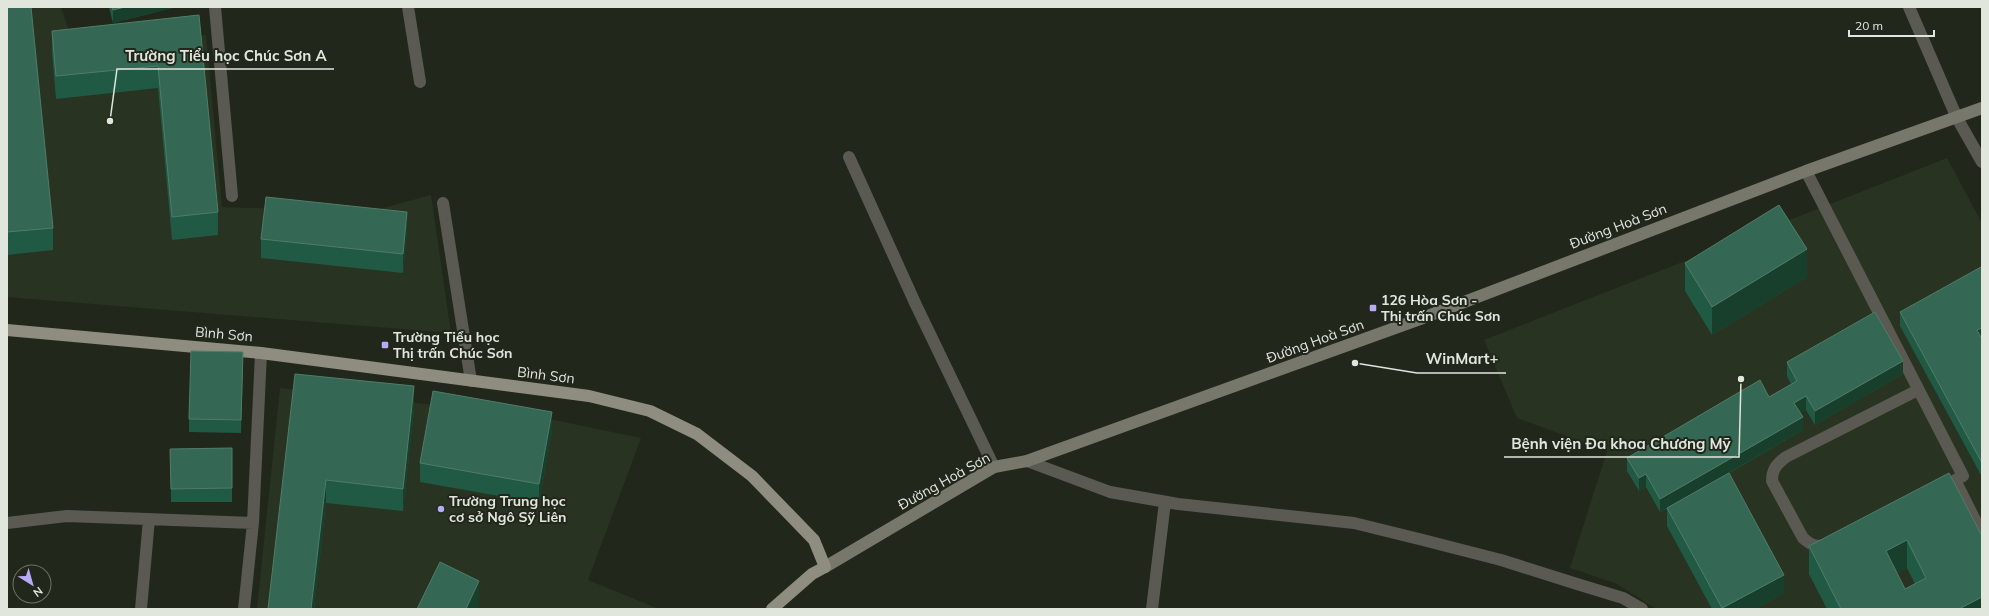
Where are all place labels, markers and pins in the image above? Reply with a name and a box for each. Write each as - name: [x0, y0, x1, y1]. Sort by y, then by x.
- callout: Trường Tiểu học Chúc Sơn A: [117, 42, 334, 69]
- place label: 126 Hòa Sơn - Thị trấn Chúc Sơn: [1381, 291, 1500, 325]
- marker: 126 Hòa Sơn - Thị trấn Chúc Sơn: [1368, 303, 1378, 313]
- place label: Trường Tiểu học Thị trấn Chúc Sơn: [393, 328, 512, 362]
- marker: Trường Tiểu học Thị trấn Chúc Sơn: [380, 340, 390, 350]
- callout: WinMart+: [1417, 346, 1506, 373]
- callout: Bệnh viện Đa khoa Chương Mỹ: [1504, 430, 1739, 457]
- place label: Trường Trung học cơ sở Ngô Sỹ Liên: [449, 492, 567, 526]
- marker: Trường Trung học cơ sở Ngô Sỹ Liên: [436, 504, 446, 514]

